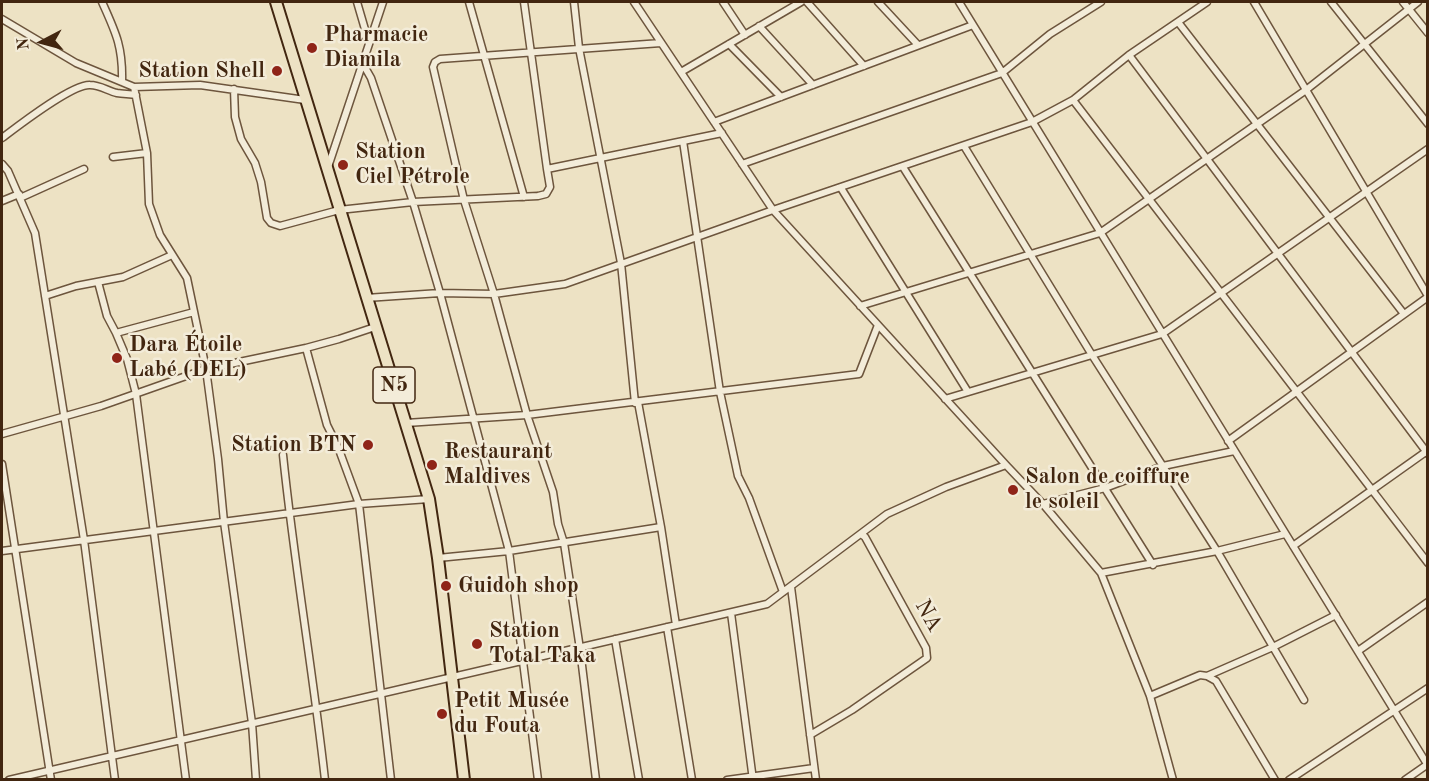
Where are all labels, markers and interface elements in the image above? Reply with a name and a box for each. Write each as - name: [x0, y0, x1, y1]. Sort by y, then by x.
- north arrow: [12, 12, 72, 72]
- place label: Pharmacie Diamila: [324, 22, 428, 74]
- text: N: [16, 37, 33, 51]
- marker: Pharmacie Diamila: [305, 41, 319, 55]
- place label: Station Shell: [138, 58, 265, 84]
- marker: Station Shell: [270, 64, 284, 78]
- place label: Station Ciel Pétrole: [355, 139, 470, 190]
- marker: Station Ciel Pétrole: [336, 158, 350, 172]
- place label: Dara Étoile Labé (DEL): [129, 332, 247, 384]
- marker: Dara Étoile Labé (DEL): [110, 351, 124, 365]
- road number: N5: [373, 367, 415, 403]
- place label: Station BTN: [231, 432, 356, 458]
- marker: Station BTN: [361, 438, 375, 452]
- place label: Restaurant Maldives: [444, 439, 552, 490]
- marker: Restaurant Maldives: [425, 458, 439, 472]
- place label: Salon de coiffure le soleil: [1025, 464, 1190, 516]
- marker: Salon de coiffure le soleil: [1006, 483, 1020, 497]
- place label: Guidoh shop: [458, 573, 579, 599]
- marker: Guidoh shop: [439, 579, 453, 593]
- street label: NA: [908, 595, 948, 637]
- place label: Station Total Taka: [489, 618, 596, 670]
- marker: Station Total Taka: [470, 637, 484, 651]
- place label: Petit Musée du Fouta: [454, 688, 569, 740]
- marker: Petit Musée du Fouta: [435, 707, 449, 721]

